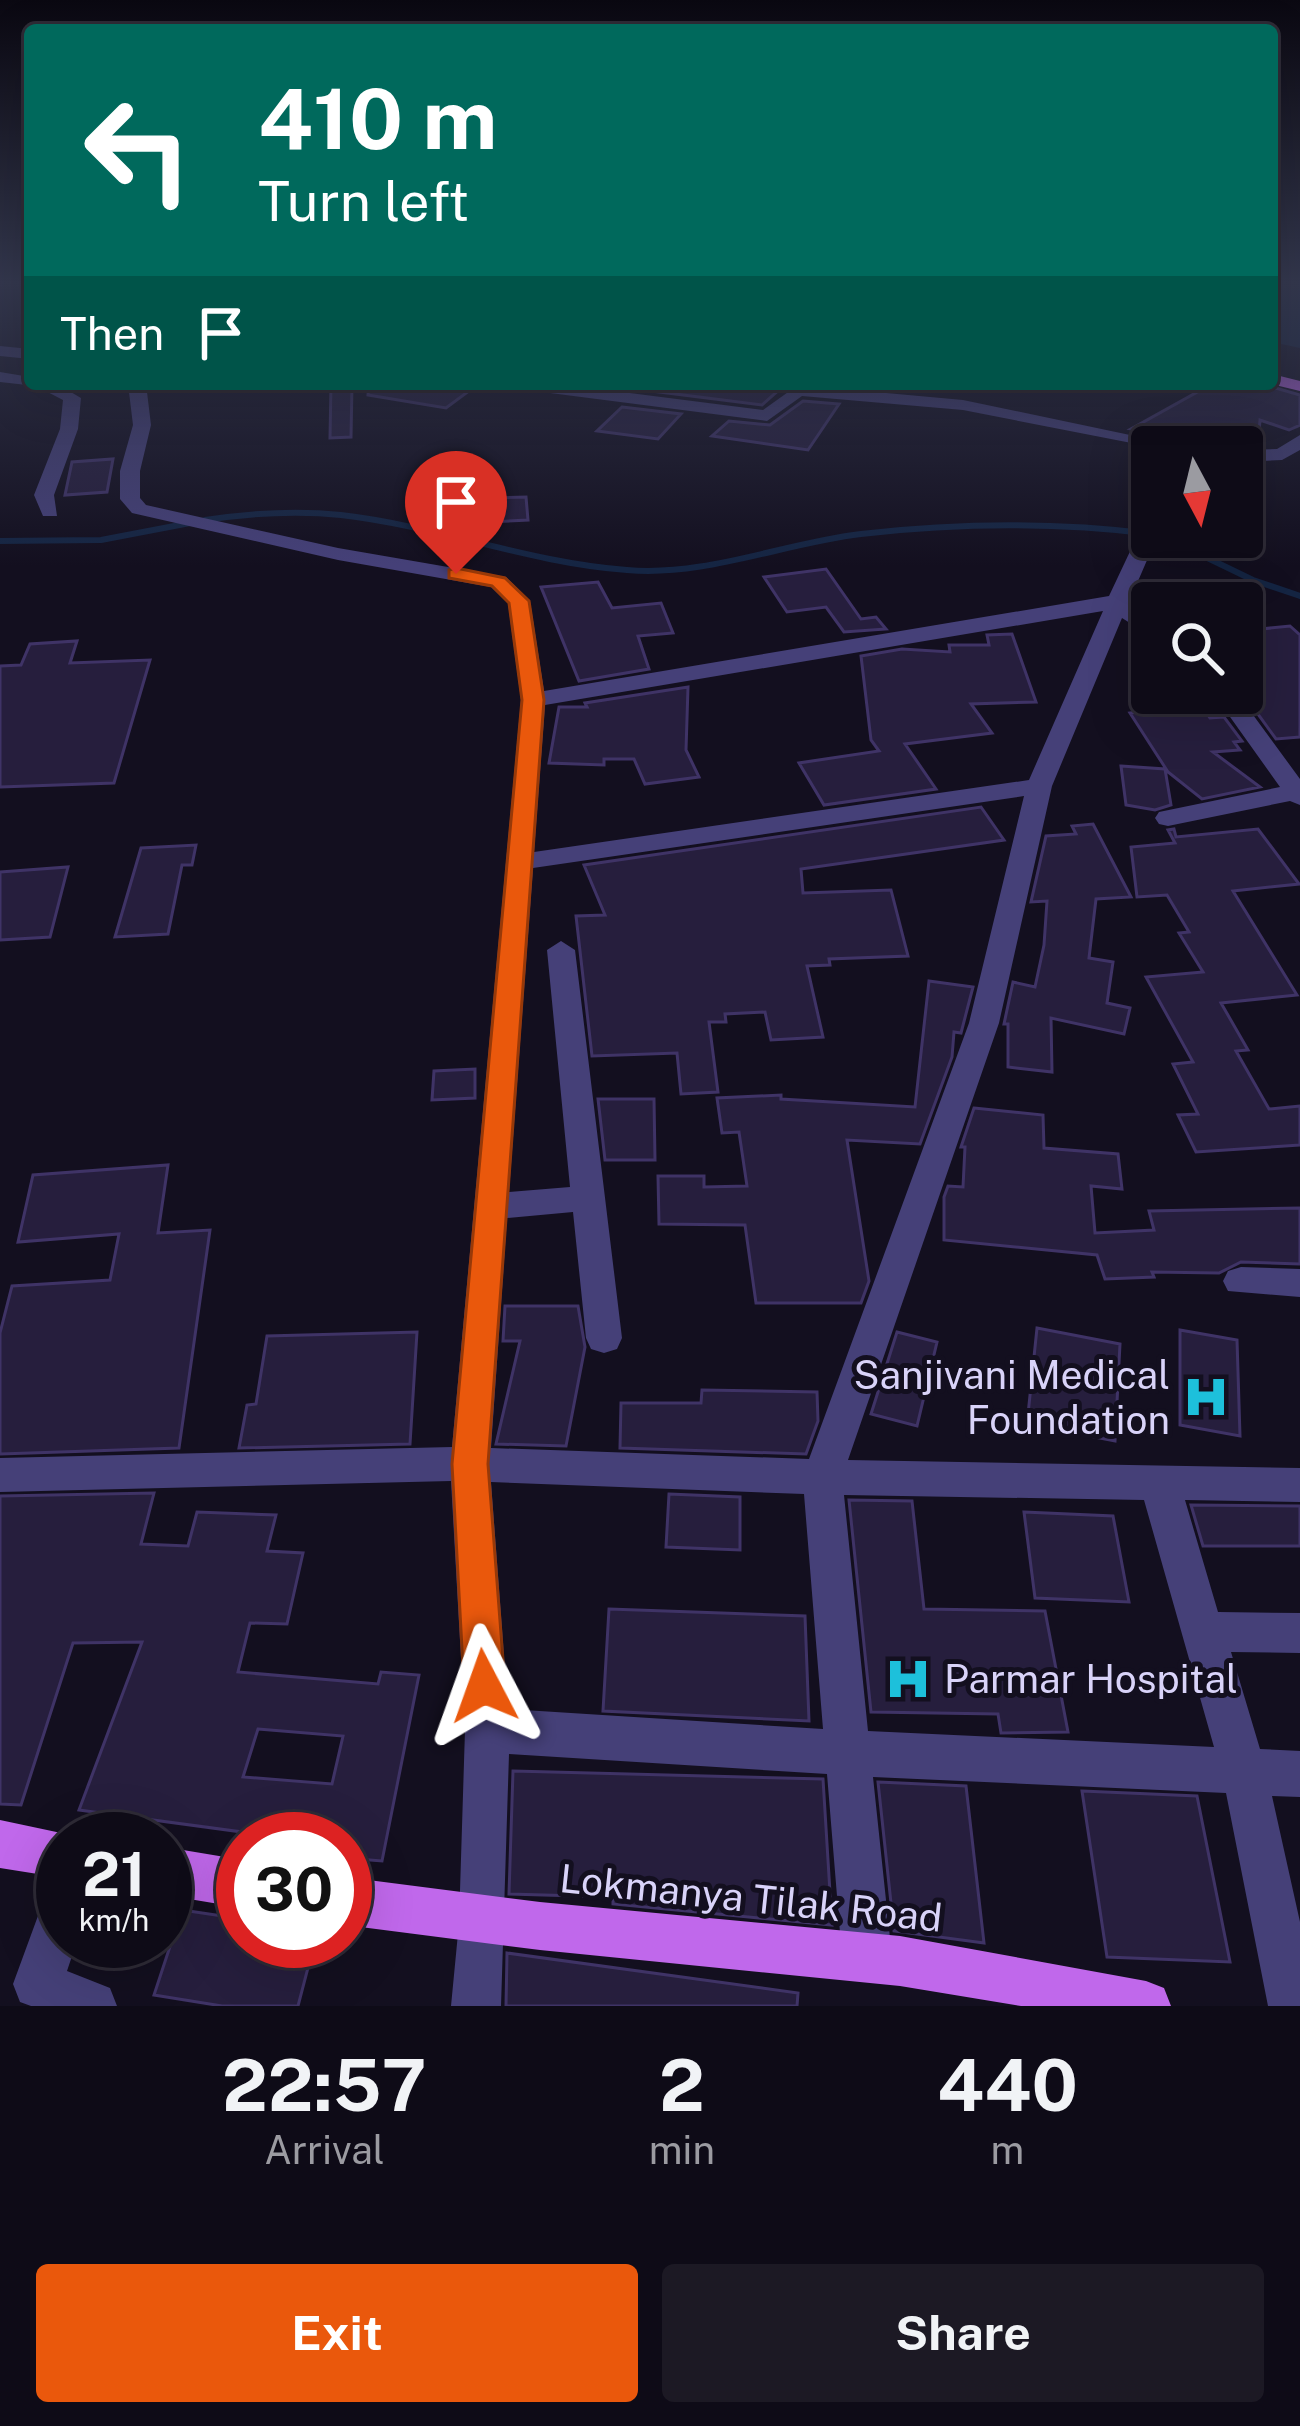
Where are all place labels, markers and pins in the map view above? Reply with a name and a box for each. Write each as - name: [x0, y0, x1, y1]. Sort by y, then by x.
- pin: [405, 451, 507, 574]
- place label: Sanjivani Medical Foundation: [854, 1352, 1170, 1443]
- hospital icon: Sanjivani Medical Foundation: [1181, 1372, 1231, 1422]
- hospital icon: Parmar Hospital: [883, 1654, 933, 1704]
- place label: Parmar Hospital: [944, 1656, 1238, 1702]

